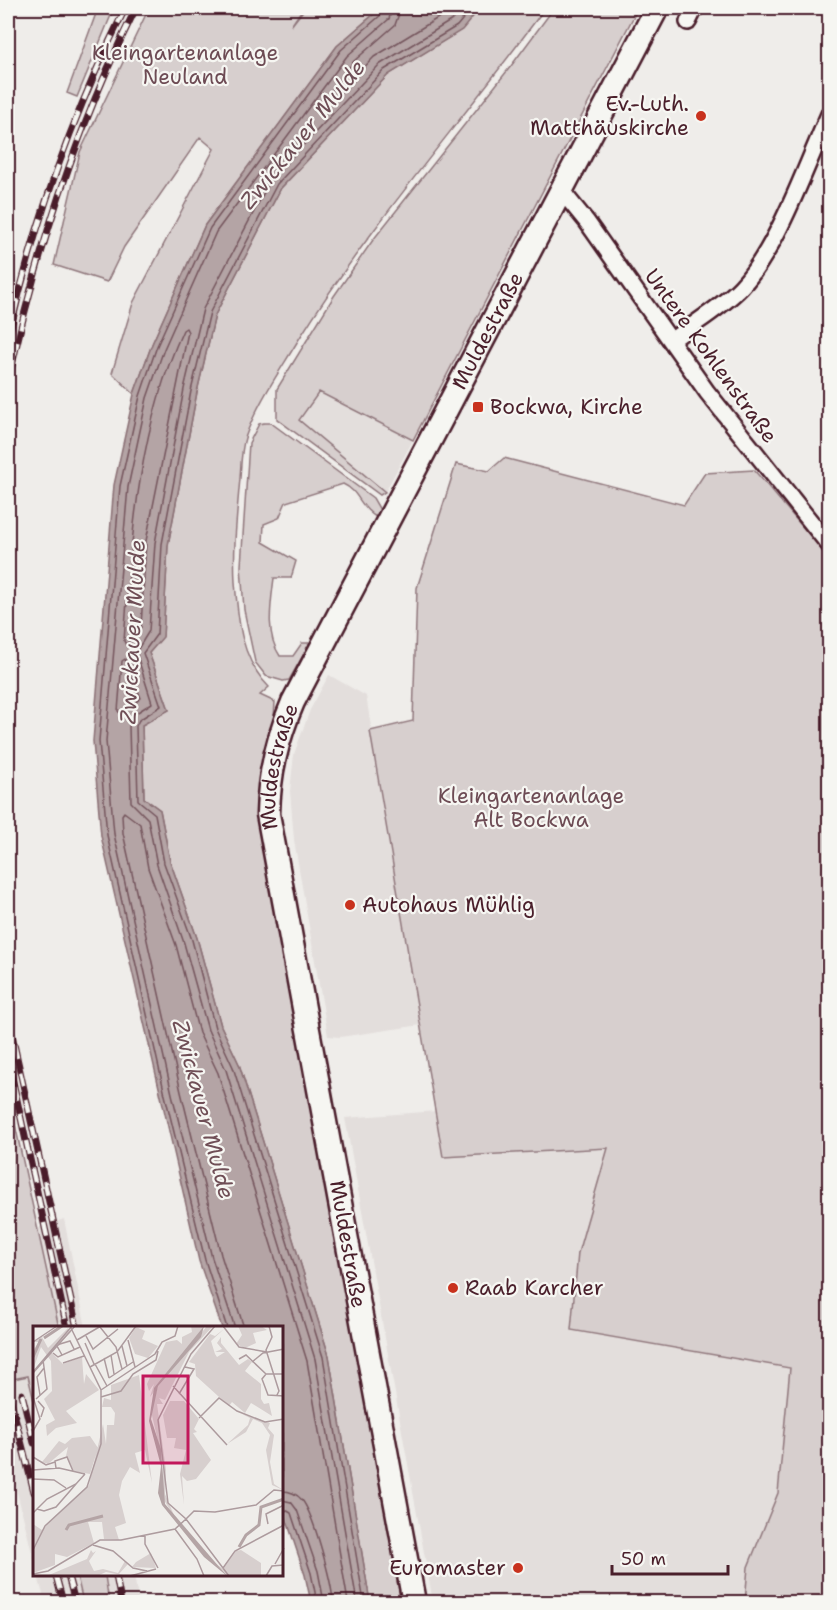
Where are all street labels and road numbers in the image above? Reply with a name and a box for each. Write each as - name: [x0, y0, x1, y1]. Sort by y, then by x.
- street label: Untere Kohlenstraße: [638, 263, 784, 449]
- street label: Muldestraße: [445, 267, 530, 395]
- street label: Muldestraße: [254, 699, 305, 832]
- street label: Muldestraße: [323, 1178, 373, 1310]

